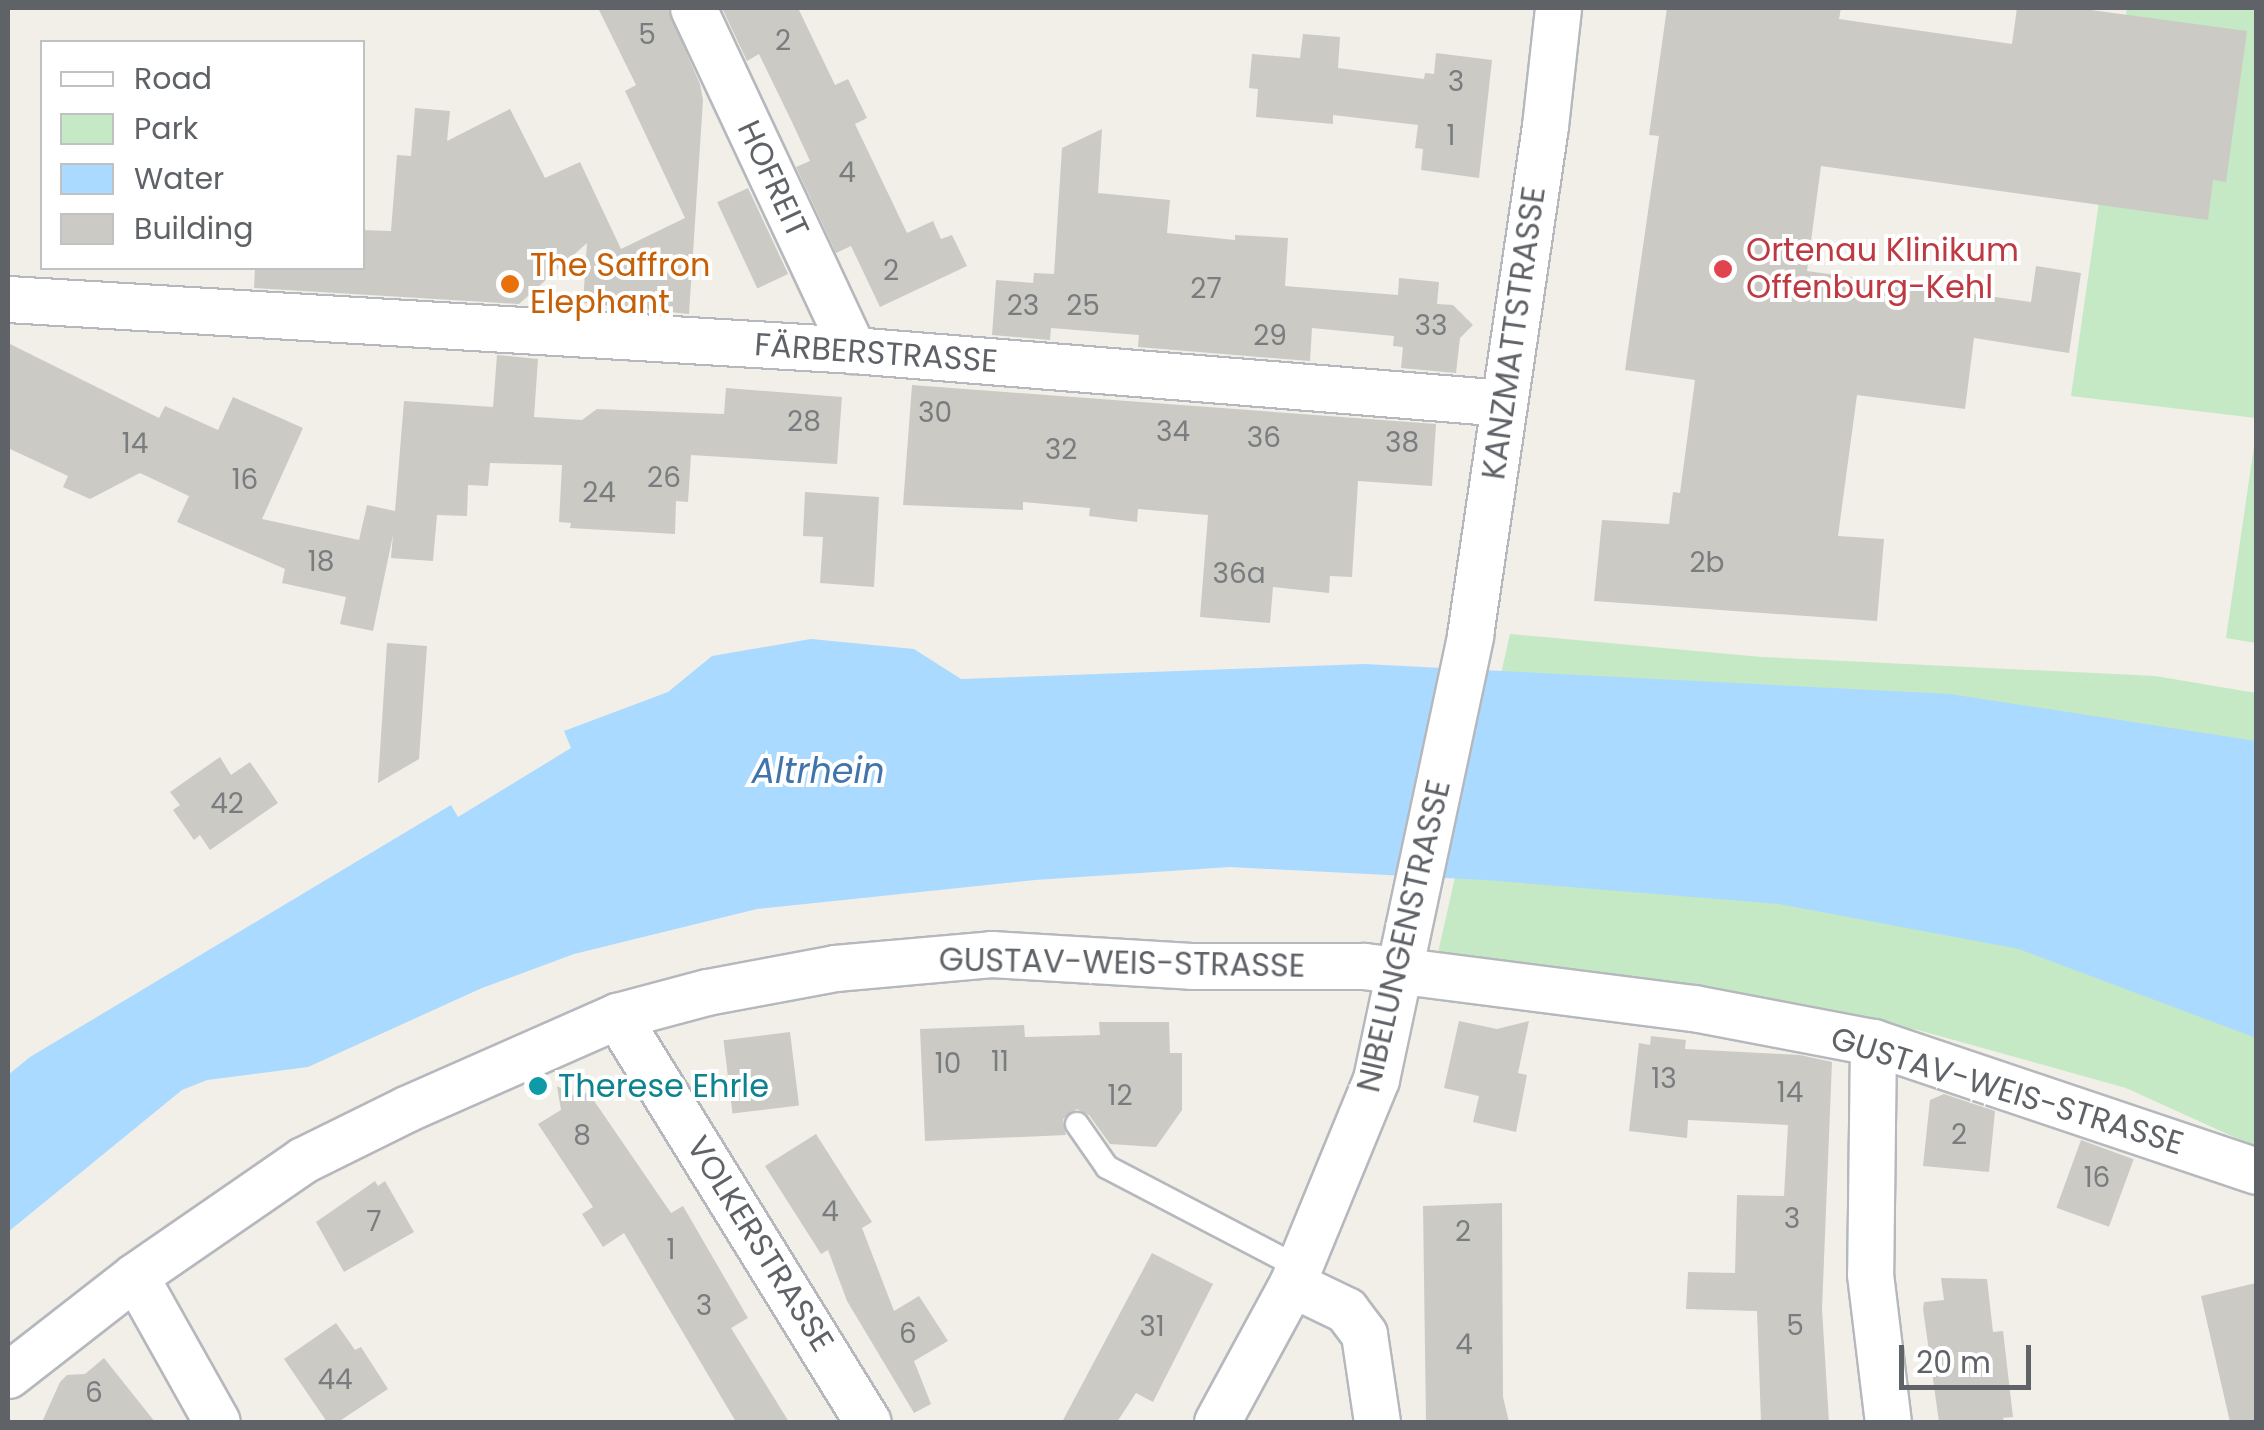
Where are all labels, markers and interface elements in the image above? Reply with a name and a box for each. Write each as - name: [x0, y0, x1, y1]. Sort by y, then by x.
- house number: 5: [638, 18, 656, 52]
- house number: 2: [775, 24, 791, 58]
- legend: [40, 40, 365, 270]
- text: Road: [134, 57, 212, 100]
- house number: 3: [1448, 65, 1464, 99]
- text: Park: [134, 107, 198, 150]
- street label: HOFREIT: [729, 114, 817, 244]
- house number: 1: [1447, 119, 1455, 153]
- house number: 4: [838, 156, 856, 190]
- text: Water: [134, 157, 224, 200]
- street label: KANZMATTSTRASSE: [1474, 184, 1554, 482]
- text: Building: [134, 207, 254, 250]
- place label: Ortenau Klinikum Offenburg-Kehl: [1746, 232, 2019, 307]
- place label: The Saffron Elephant: [530, 247, 711, 322]
- house number: 2: [883, 254, 899, 288]
- marker: Ortenau Klinikum Offenburg-Kehl: [1710, 256, 1736, 282]
- house number: 27: [1190, 272, 1222, 306]
- marker: The Saffron Elephant: [499, 273, 521, 295]
- house number: 23: [1007, 289, 1039, 323]
- house number: 25: [1066, 289, 1100, 323]
- house number: 33: [1415, 309, 1447, 343]
- house number: 29: [1253, 319, 1287, 353]
- street label: FÄRBERSTRASSE: [753, 325, 999, 381]
- house number: 30: [918, 396, 952, 430]
- house number: 28: [787, 405, 821, 439]
- house number: 34: [1156, 415, 1190, 449]
- house number: 36: [1247, 421, 1281, 455]
- house number: 38: [1385, 426, 1419, 460]
- house number: 14: [122, 427, 148, 461]
- house number: 32: [1045, 433, 1077, 467]
- house number: 26: [647, 461, 681, 495]
- house number: 16: [232, 463, 258, 497]
- house number: 24: [582, 476, 616, 510]
- house number: 18: [308, 545, 334, 579]
- house number: 2b: [1689, 546, 1725, 580]
- house number: 36a: [1212, 557, 1266, 591]
- water label: Altrhein: [751, 750, 885, 792]
- street label: NIBELUNGENSTRASSE: [1349, 776, 1459, 1096]
- house number: 42: [210, 787, 244, 821]
- street label: GUSTAV-WEIS-STRASSE: [938, 941, 1306, 985]
- street label: GUSTAV-WEIS-STRASSE: [1826, 1019, 2188, 1163]
- house number: 11: [991, 1045, 1009, 1079]
- house number: 10: [935, 1047, 961, 1081]
- house number: 13: [1651, 1062, 1677, 1096]
- place label: Therese Ehrle: [558, 1067, 769, 1105]
- marker: Therese Ehrle: [527, 1075, 549, 1097]
- house number: 14: [1777, 1076, 1803, 1110]
- house number: 12: [1107, 1079, 1133, 1113]
- house number: 2: [1951, 1118, 1967, 1152]
- house number: 8: [573, 1119, 591, 1153]
- street label: VOLKERSTRASSE: [678, 1129, 842, 1359]
- house number: 16: [2084, 1161, 2110, 1195]
- house number: 4: [821, 1195, 839, 1229]
- house number: 3: [1784, 1202, 1800, 1236]
- house number: 7: [366, 1205, 382, 1239]
- house number: 2: [1455, 1215, 1471, 1249]
- house number: 1: [667, 1233, 675, 1267]
- house number: 3: [696, 1289, 712, 1323]
- house number: 5: [1786, 1309, 1804, 1343]
- house number: 31: [1139, 1310, 1165, 1344]
- house number: 6: [899, 1317, 917, 1351]
- scale bar: [1904, 1325, 2036, 1387]
- house number: 4: [1455, 1328, 1473, 1362]
- text: 20 m: [1916, 1341, 1991, 1384]
- house number: 44: [317, 1363, 353, 1397]
- house number: 6: [85, 1376, 103, 1410]

